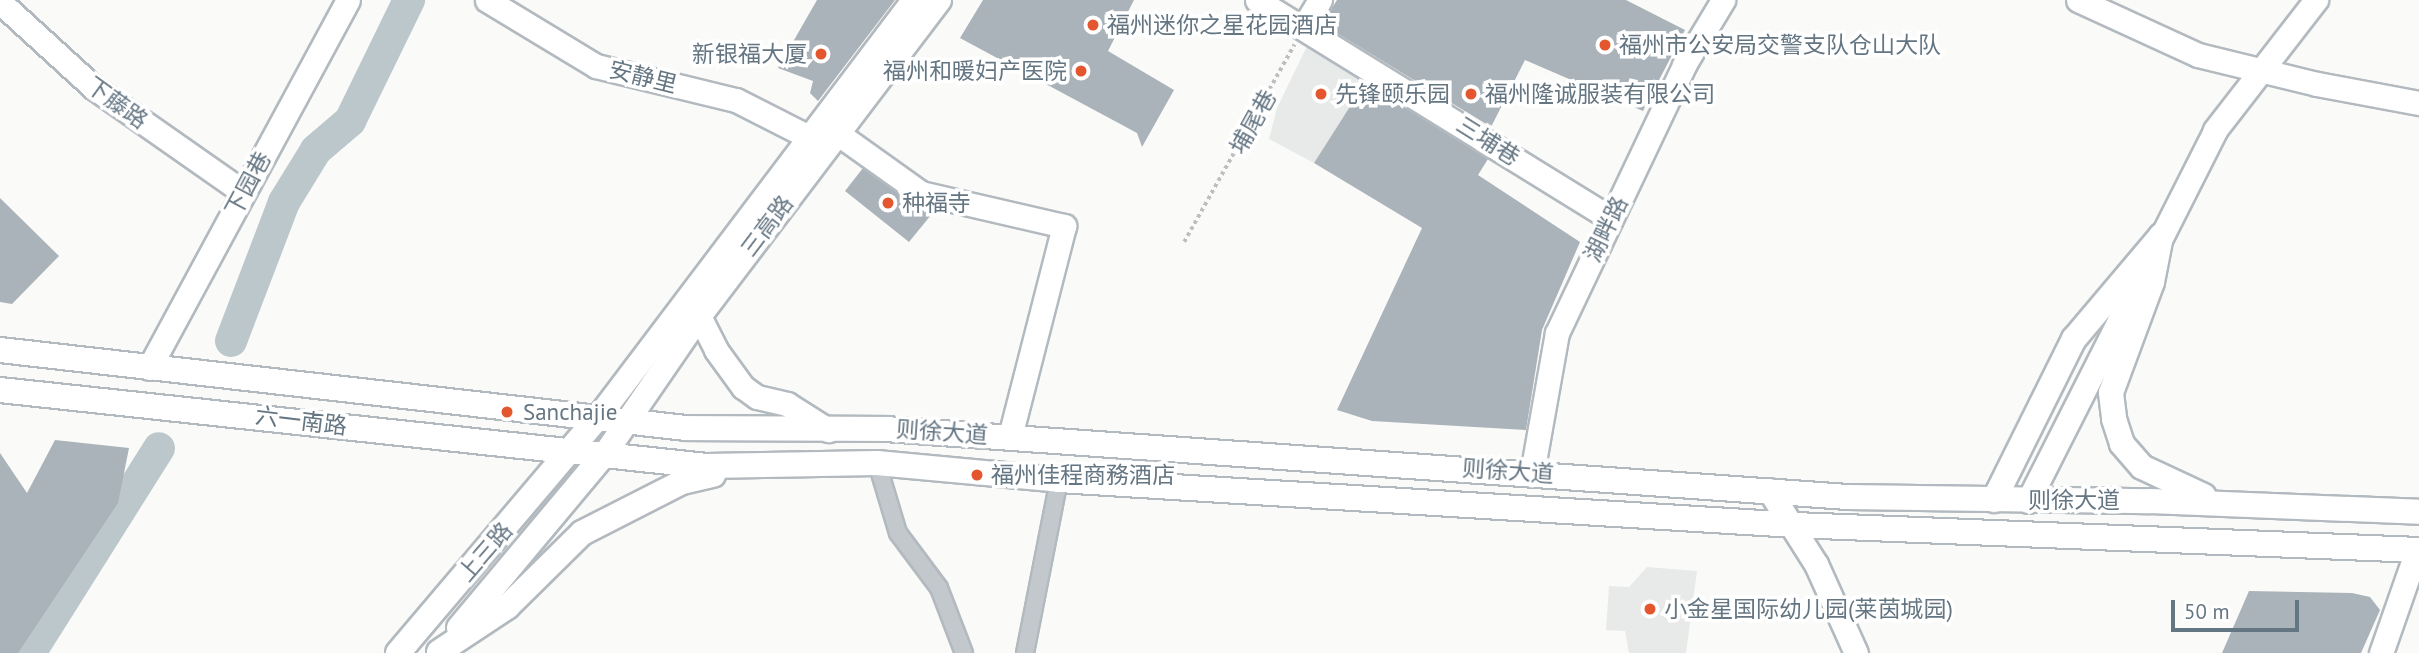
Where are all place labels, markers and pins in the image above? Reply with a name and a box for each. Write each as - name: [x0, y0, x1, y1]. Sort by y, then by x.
- place label: 福州迷你之星花园酒店: [1107, 11, 1337, 39]
- marker: 福州迷你之星花园酒店: [1085, 17, 1101, 33]
- place label: 福州市公安局交警支队仓山大队: [1619, 31, 1941, 59]
- marker: 福州市公安局交警支队仓山大队: [1597, 37, 1613, 53]
- place label: 新银福大厦: [692, 40, 807, 68]
- marker: 新银福大厦: [813, 46, 829, 62]
- place label: 福州和暖妇产医院: [883, 57, 1067, 85]
- marker: 福州和暖妇产医院: [1073, 63, 1089, 79]
- place label: 先锋颐乐园: [1335, 80, 1450, 108]
- place label: 福州隆诚服装有限公司: [1485, 80, 1715, 108]
- marker: 先锋颐乐园: [1313, 86, 1329, 102]
- marker: 福州隆诚服装有限公司: [1463, 86, 1479, 102]
- place label: 种福寺: [902, 189, 971, 217]
- marker: 种福寺: [880, 195, 896, 211]
- place label: Sanchajie: [523, 398, 618, 426]
- marker: Sanchajie: [497, 402, 517, 422]
- place label: 福州佳程商務酒店: [991, 461, 1175, 489]
- marker: 福州佳程商務酒店: [969, 467, 985, 483]
- place label: 小金星国际幼儿园(莱茵城园): [1664, 595, 1953, 623]
- marker: 小金星国际幼儿园(莱茵城园): [1642, 601, 1658, 617]

